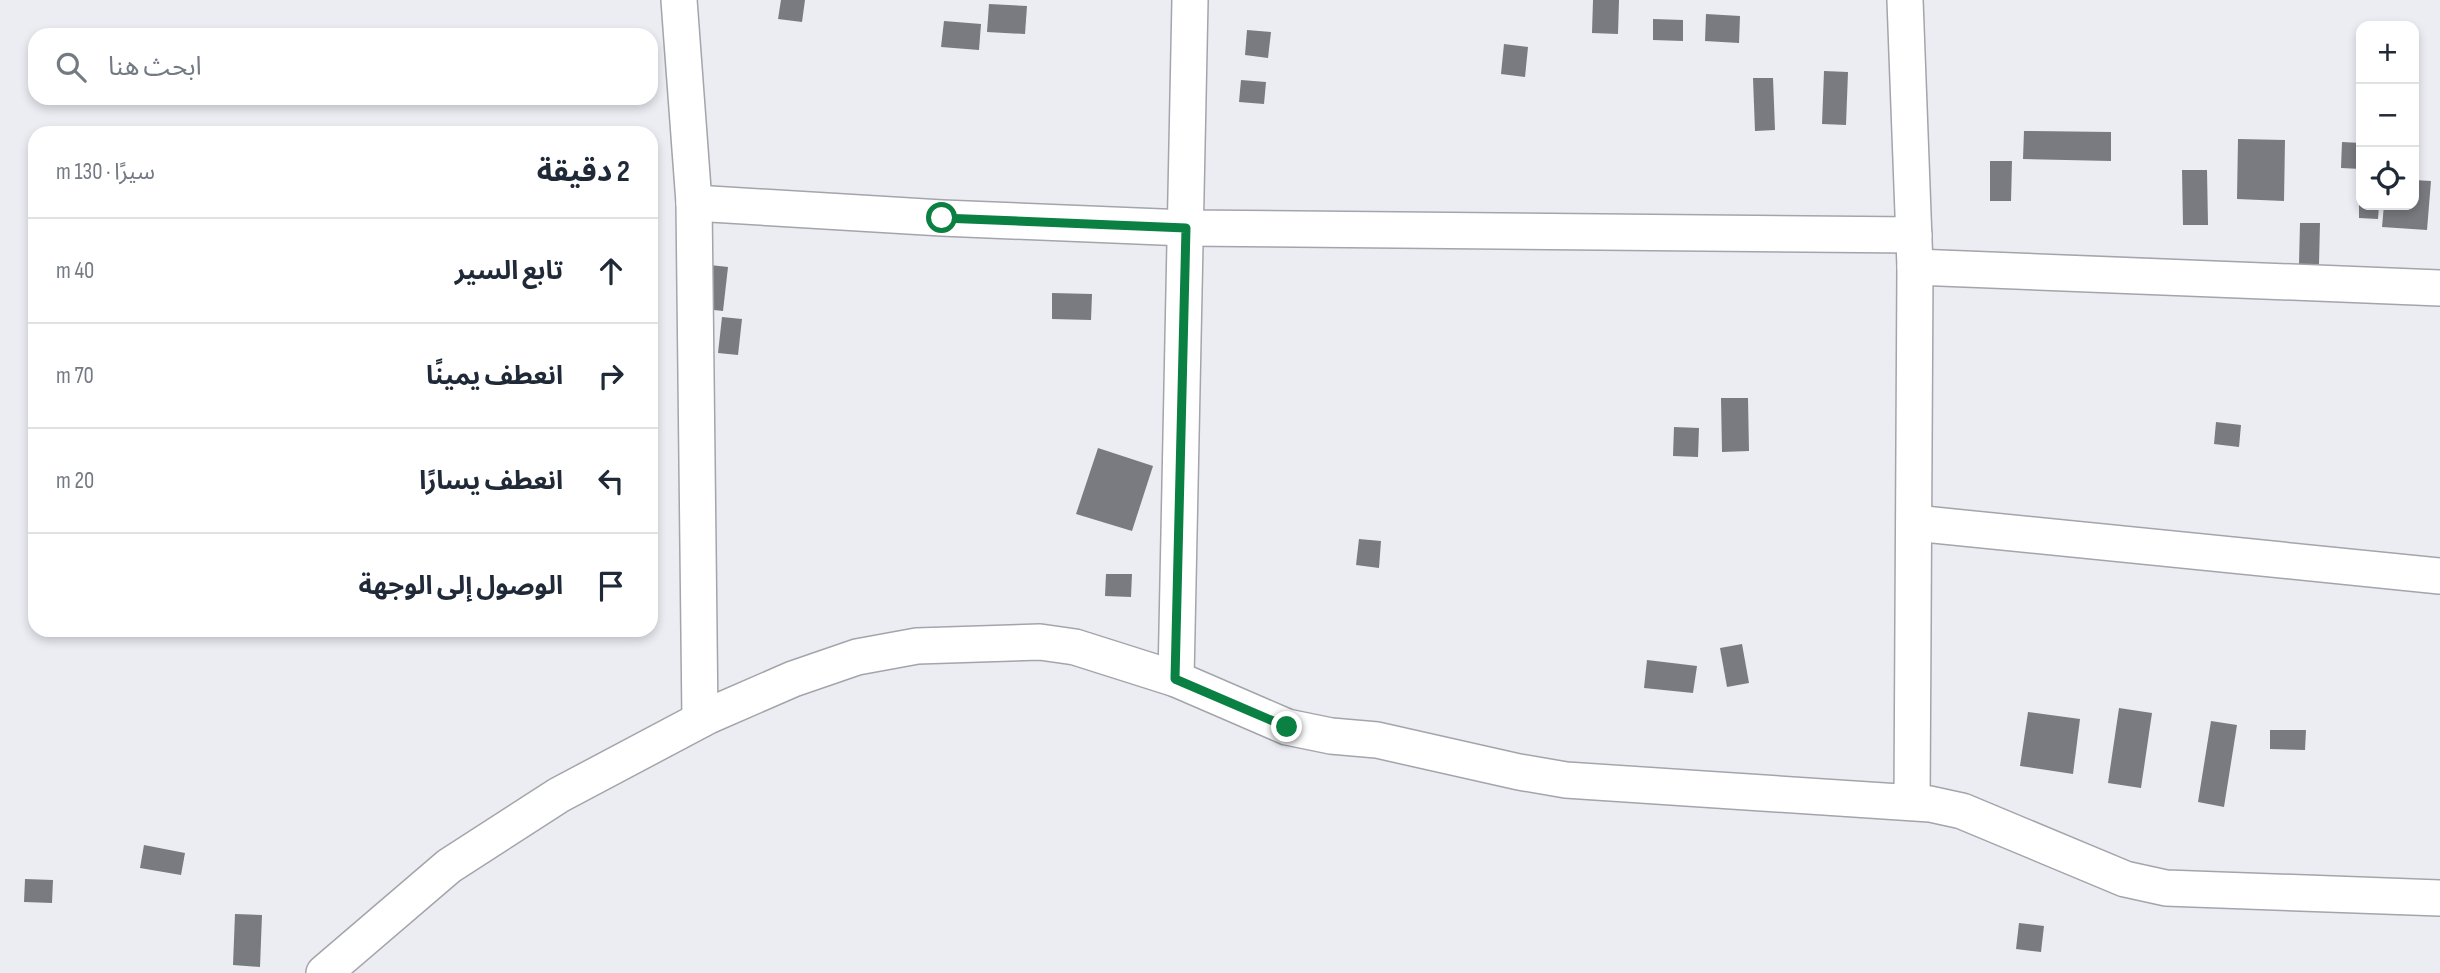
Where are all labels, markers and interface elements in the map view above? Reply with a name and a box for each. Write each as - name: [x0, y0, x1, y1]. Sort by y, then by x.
- map controls: [2356, 21, 2419, 210]
- button: +: [2356, 21, 2419, 84]
- search box: [28, 28, 658, 105]
- icon: search: [52, 48, 90, 86]
- text: ابحث هنا: [108, 52, 202, 83]
- button: −: [2356, 84, 2419, 147]
- button: locate: [2356, 147, 2419, 210]
- text: 2 دقيقة: [537, 154, 630, 190]
- text: سيرًا · 130 m: [56, 158, 155, 186]
- route start: [926, 202, 957, 233]
- icon: ahead: [592, 252, 630, 290]
- text: تابع السير: [455, 256, 563, 287]
- text: 40 m: [56, 257, 94, 285]
- icon: right: [592, 357, 630, 395]
- text: انعطف يمينًا: [426, 361, 563, 392]
- text: 70 m: [56, 362, 94, 390]
- icon: left: [592, 462, 630, 500]
- text: انعطف يسارًا: [419, 466, 563, 497]
- text: 20 m: [56, 467, 94, 495]
- icon: arrive: [592, 567, 630, 605]
- text: الوصول إلى الوجهة: [359, 571, 563, 602]
- route end: [1271, 711, 1302, 742]

